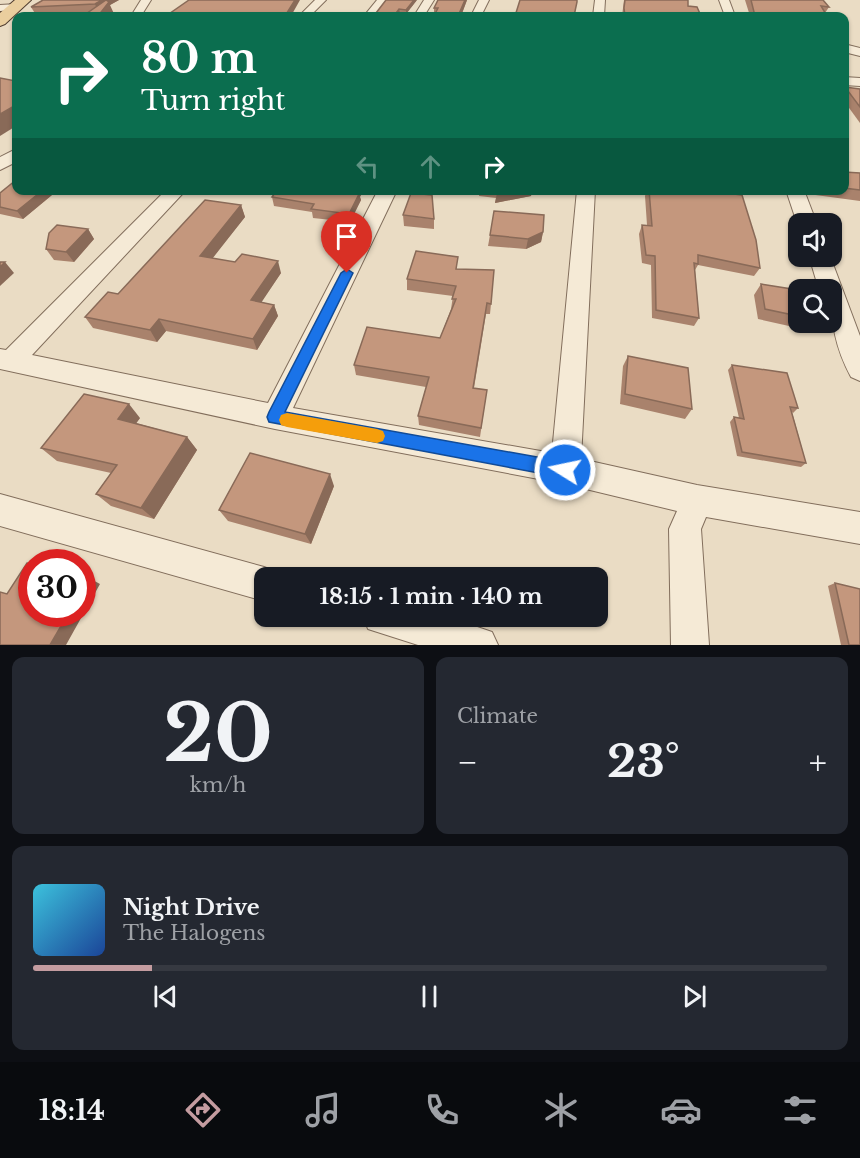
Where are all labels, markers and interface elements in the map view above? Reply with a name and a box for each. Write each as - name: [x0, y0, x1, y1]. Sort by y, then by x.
- text: 80 m: [141, 32, 257, 84]
- icon: right: [42, 36, 120, 114]
- text: Turn right: [141, 84, 285, 117]
- icon: left: [351, 150, 384, 183]
- icon: ahead: [414, 150, 447, 183]
- icon: right: [477, 150, 510, 183]
- pin: [321, 211, 372, 273]
- map controls: [788, 213, 842, 333]
- button: sound: [788, 213, 842, 267]
- icon: arrive: [330, 220, 363, 253]
- button: search: [788, 279, 842, 333]
- position arrow: [533, 438, 597, 502]
- speed limit sign: 30: [18, 549, 96, 627]
- text: 18:15 · 1 min · 140 m: [320, 583, 542, 610]
- text: 20: [163, 685, 273, 782]
- text: Climate: [457, 704, 538, 728]
- text: 23°: [607, 733, 680, 789]
- text: −: [457, 742, 478, 783]
- text: +: [809, 742, 827, 783]
- text: km/h: [190, 773, 246, 797]
- text: Night Drive: [123, 894, 260, 921]
- text: The Halogens: [123, 921, 265, 945]
- icon: previous: [149, 980, 182, 1013]
- icon: pause: [413, 980, 446, 1013]
- icon: next: [678, 980, 711, 1013]
- icon: directions: [182, 1089, 224, 1131]
- icon: music: [302, 1089, 344, 1131]
- icon: phone: [421, 1089, 463, 1131]
- icon: climate: [540, 1089, 582, 1131]
- icon: car: [660, 1089, 702, 1131]
- icon: filters: [779, 1089, 821, 1131]
- text: 18:14: [39, 1094, 105, 1127]

